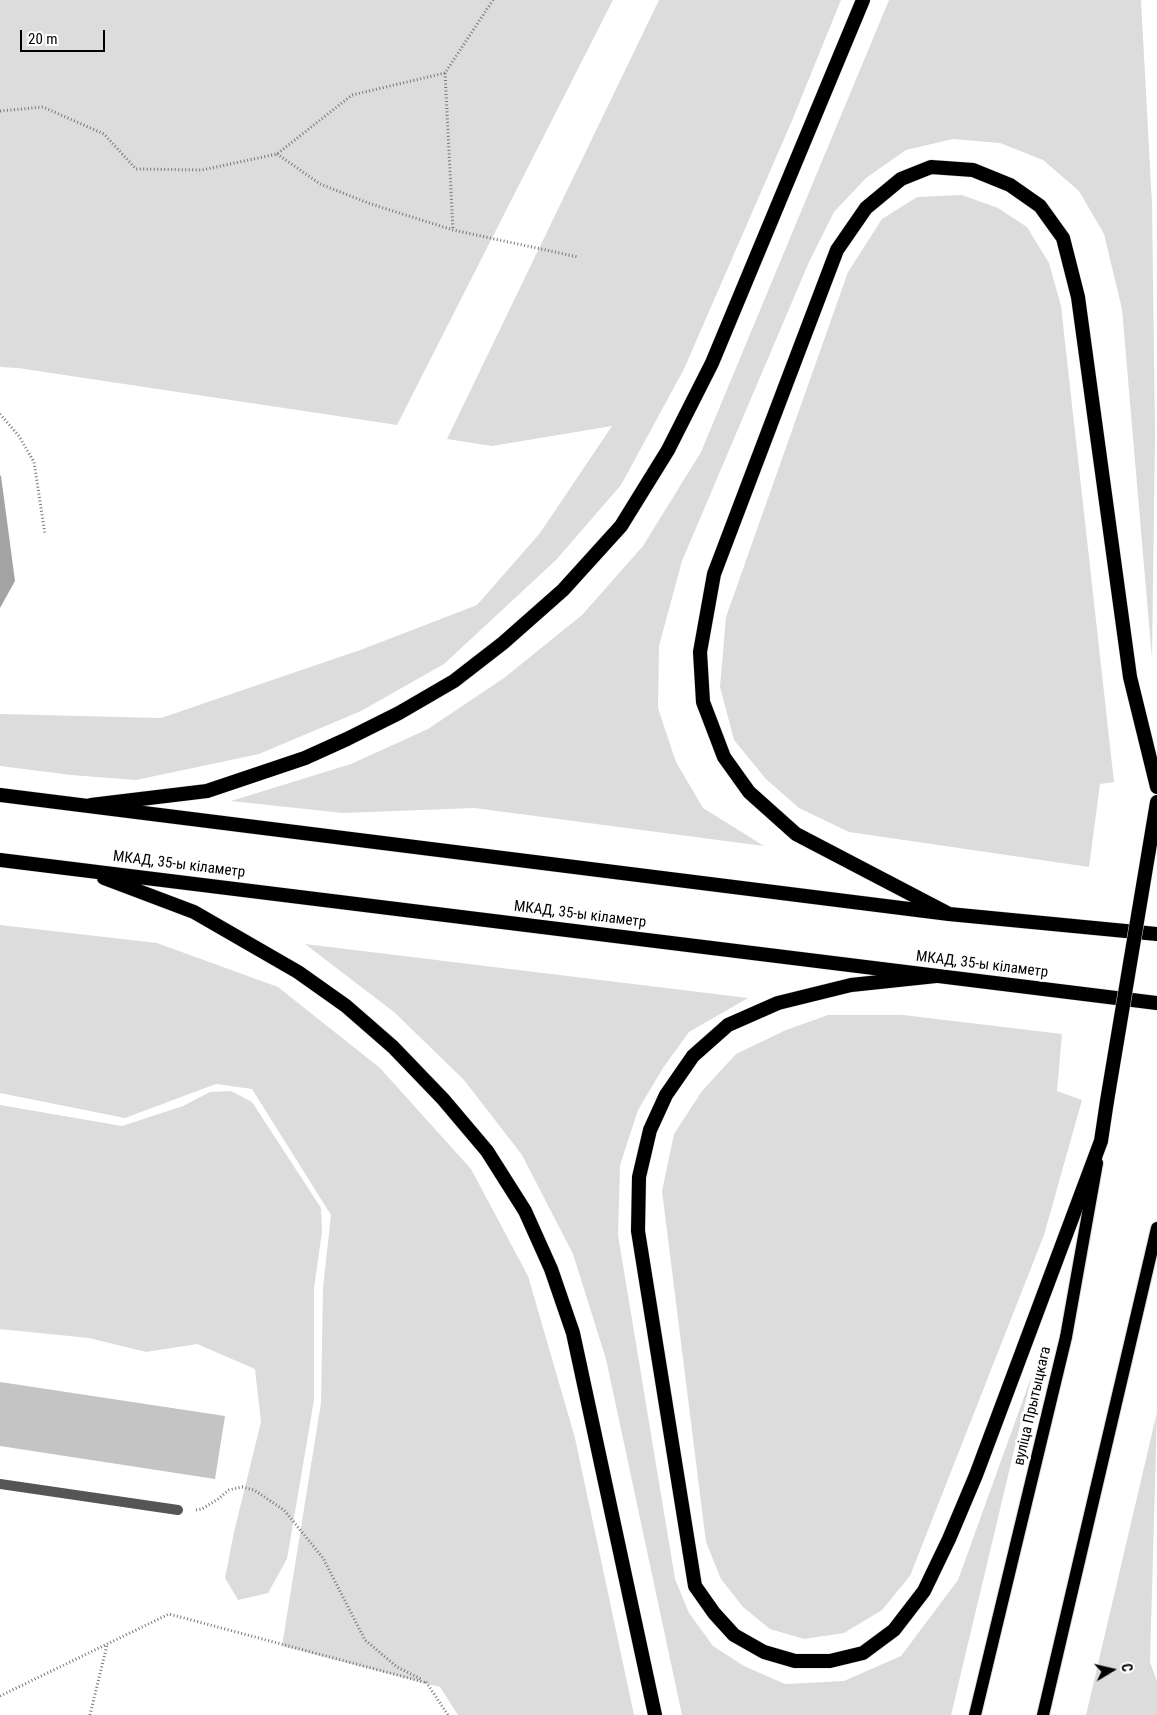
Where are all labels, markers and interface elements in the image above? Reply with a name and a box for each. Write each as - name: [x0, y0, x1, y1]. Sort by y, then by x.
- scale bar: [22, 20, 108, 52]
- text: 20 m: [28, 30, 58, 48]
- street label: МКАД, 35-ы кіламетр: [112, 848, 246, 882]
- street label: МКАД, 35-ы кіламетр: [513, 898, 647, 932]
- street label: МКАД, 35-ы кіламетр: [915, 948, 1049, 982]
- street label: вуліца Прытыцкага: [1011, 1345, 1055, 1467]
- north arrow: [1087, 1645, 1137, 1695]
- text: С: [1118, 1662, 1135, 1673]

